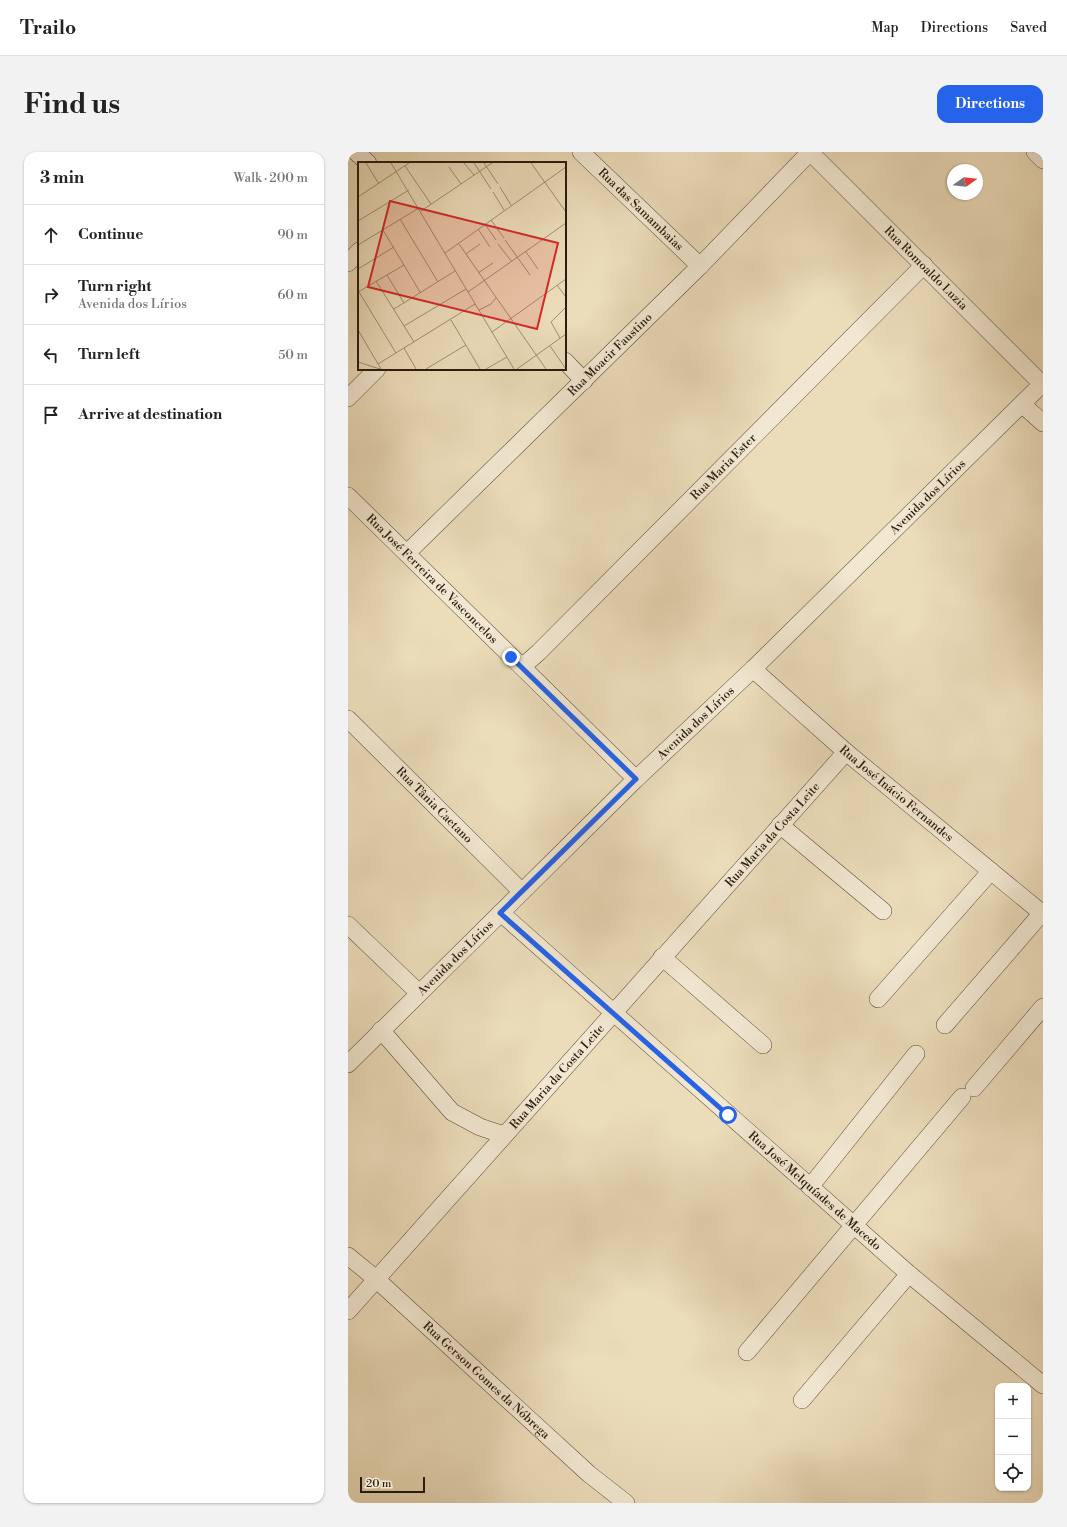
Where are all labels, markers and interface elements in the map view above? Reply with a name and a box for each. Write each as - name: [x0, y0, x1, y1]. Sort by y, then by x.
- text: Trailo: [20, 16, 76, 40]
- text: Map: [871, 19, 899, 37]
- text: Directions: [921, 19, 988, 37]
- text: Saved: [1010, 19, 1047, 37]
- button: Directions: [937, 85, 1043, 123]
- text: Find us: [24, 87, 120, 122]
- inset map: [358, 162, 566, 370]
- north arrow: [947, 164, 983, 200]
- street label: Rua das Samambaias: [595, 165, 686, 254]
- text: 3 min: [40, 167, 84, 189]
- text: Walk · 200 m: [234, 170, 308, 186]
- street label: Rua Romoaldo Luzia: [881, 223, 971, 314]
- icon: ahead: [40, 224, 62, 246]
- text: Continue: [78, 225, 143, 244]
- text: 90 m: [277, 227, 308, 243]
- text: Turn right: [78, 277, 152, 296]
- icon: right: [40, 284, 62, 306]
- text: 60 m: [277, 287, 308, 303]
- text: Avenida dos Lírios: [78, 296, 187, 312]
- street label: Rua Moacir Faustino: [565, 310, 656, 399]
- icon: left: [40, 344, 62, 366]
- text: Turn left: [78, 345, 140, 364]
- text: 50 m: [278, 347, 308, 363]
- icon: arrive: [40, 404, 62, 426]
- text: Arrive at destination: [78, 405, 222, 424]
- street label: Rua Maria Ester: [688, 431, 760, 503]
- street label: Avenida dos Lírios: [886, 456, 969, 539]
- street label: Rua José Ferreira de Vasconcelos: [363, 511, 501, 647]
- route end: [502, 648, 520, 666]
- street label: Avenida dos Lírios: [653, 683, 738, 764]
- street label: Rua José Inácio Fernandes: [836, 742, 956, 845]
- street label: Rua Tânia Caetano: [393, 764, 476, 847]
- street label: Rua Maria da Costa Leite: [722, 779, 823, 890]
- street label: Avenida dos Lírios: [414, 917, 497, 1000]
- street label: Rua Maria da Costa Leite: [507, 1021, 608, 1132]
- route start: [719, 1106, 737, 1124]
- street label: Rua José Melquíades de Macedo: [745, 1128, 884, 1254]
- street label: Rua Gerson Gomes da Nóbrega: [420, 1319, 553, 1443]
- map controls: [995, 1383, 1031, 1491]
- button: +: [995, 1383, 1031, 1419]
- button: −: [995, 1419, 1031, 1455]
- button: locate: [995, 1455, 1031, 1491]
- scale bar: [360, 1475, 425, 1494]
- text: 20 m: [366, 1477, 391, 1491]

